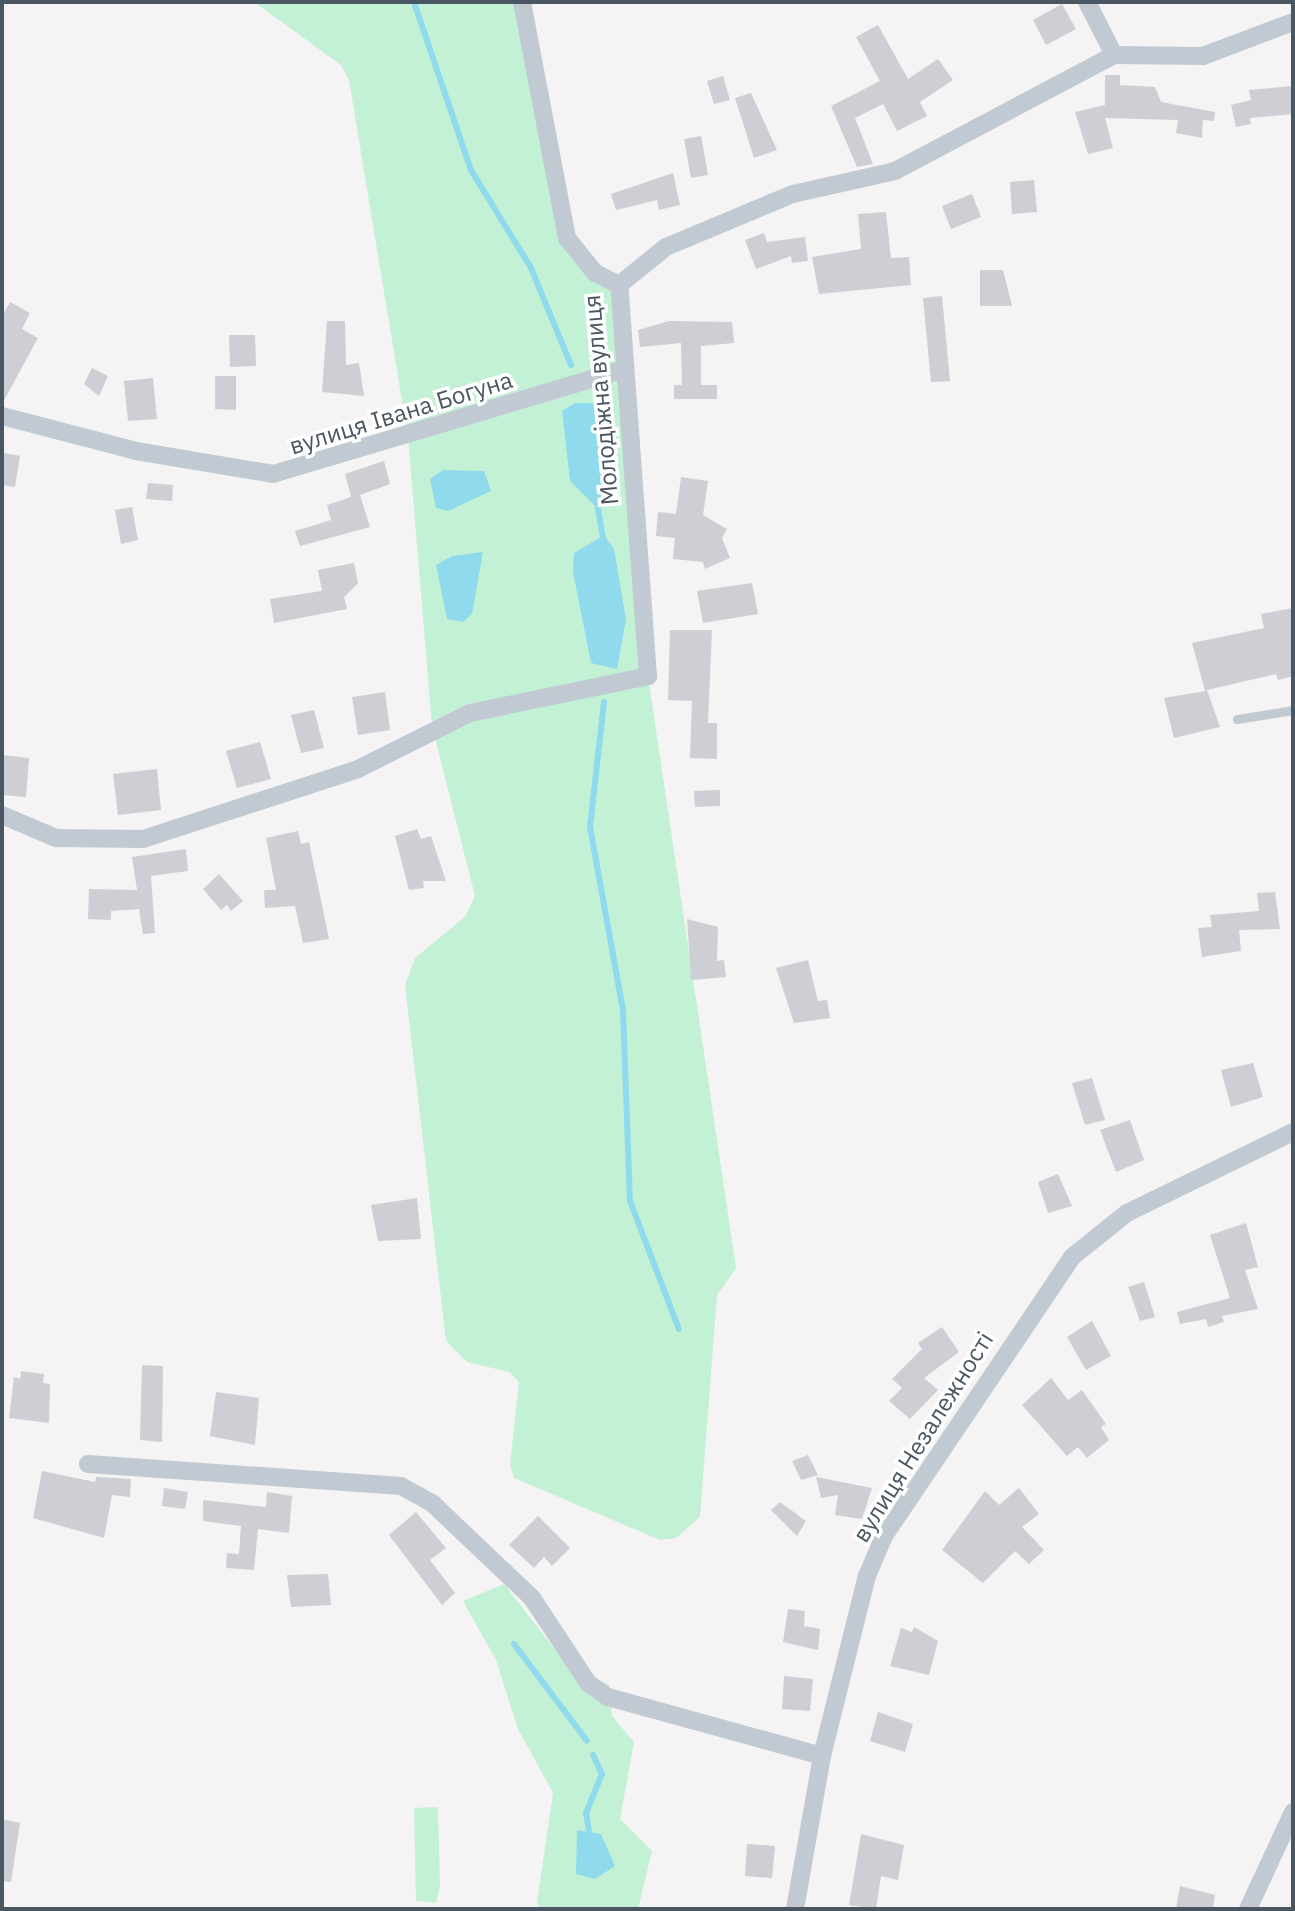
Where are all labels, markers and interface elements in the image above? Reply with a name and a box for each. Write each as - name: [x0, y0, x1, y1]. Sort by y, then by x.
- street label: Молодіжна вулиця: [577, 294, 625, 506]
- street label: вулиця Івана Богуна: [286, 365, 516, 461]
- street label: вулиця Незалежності: [847, 1327, 999, 1547]

